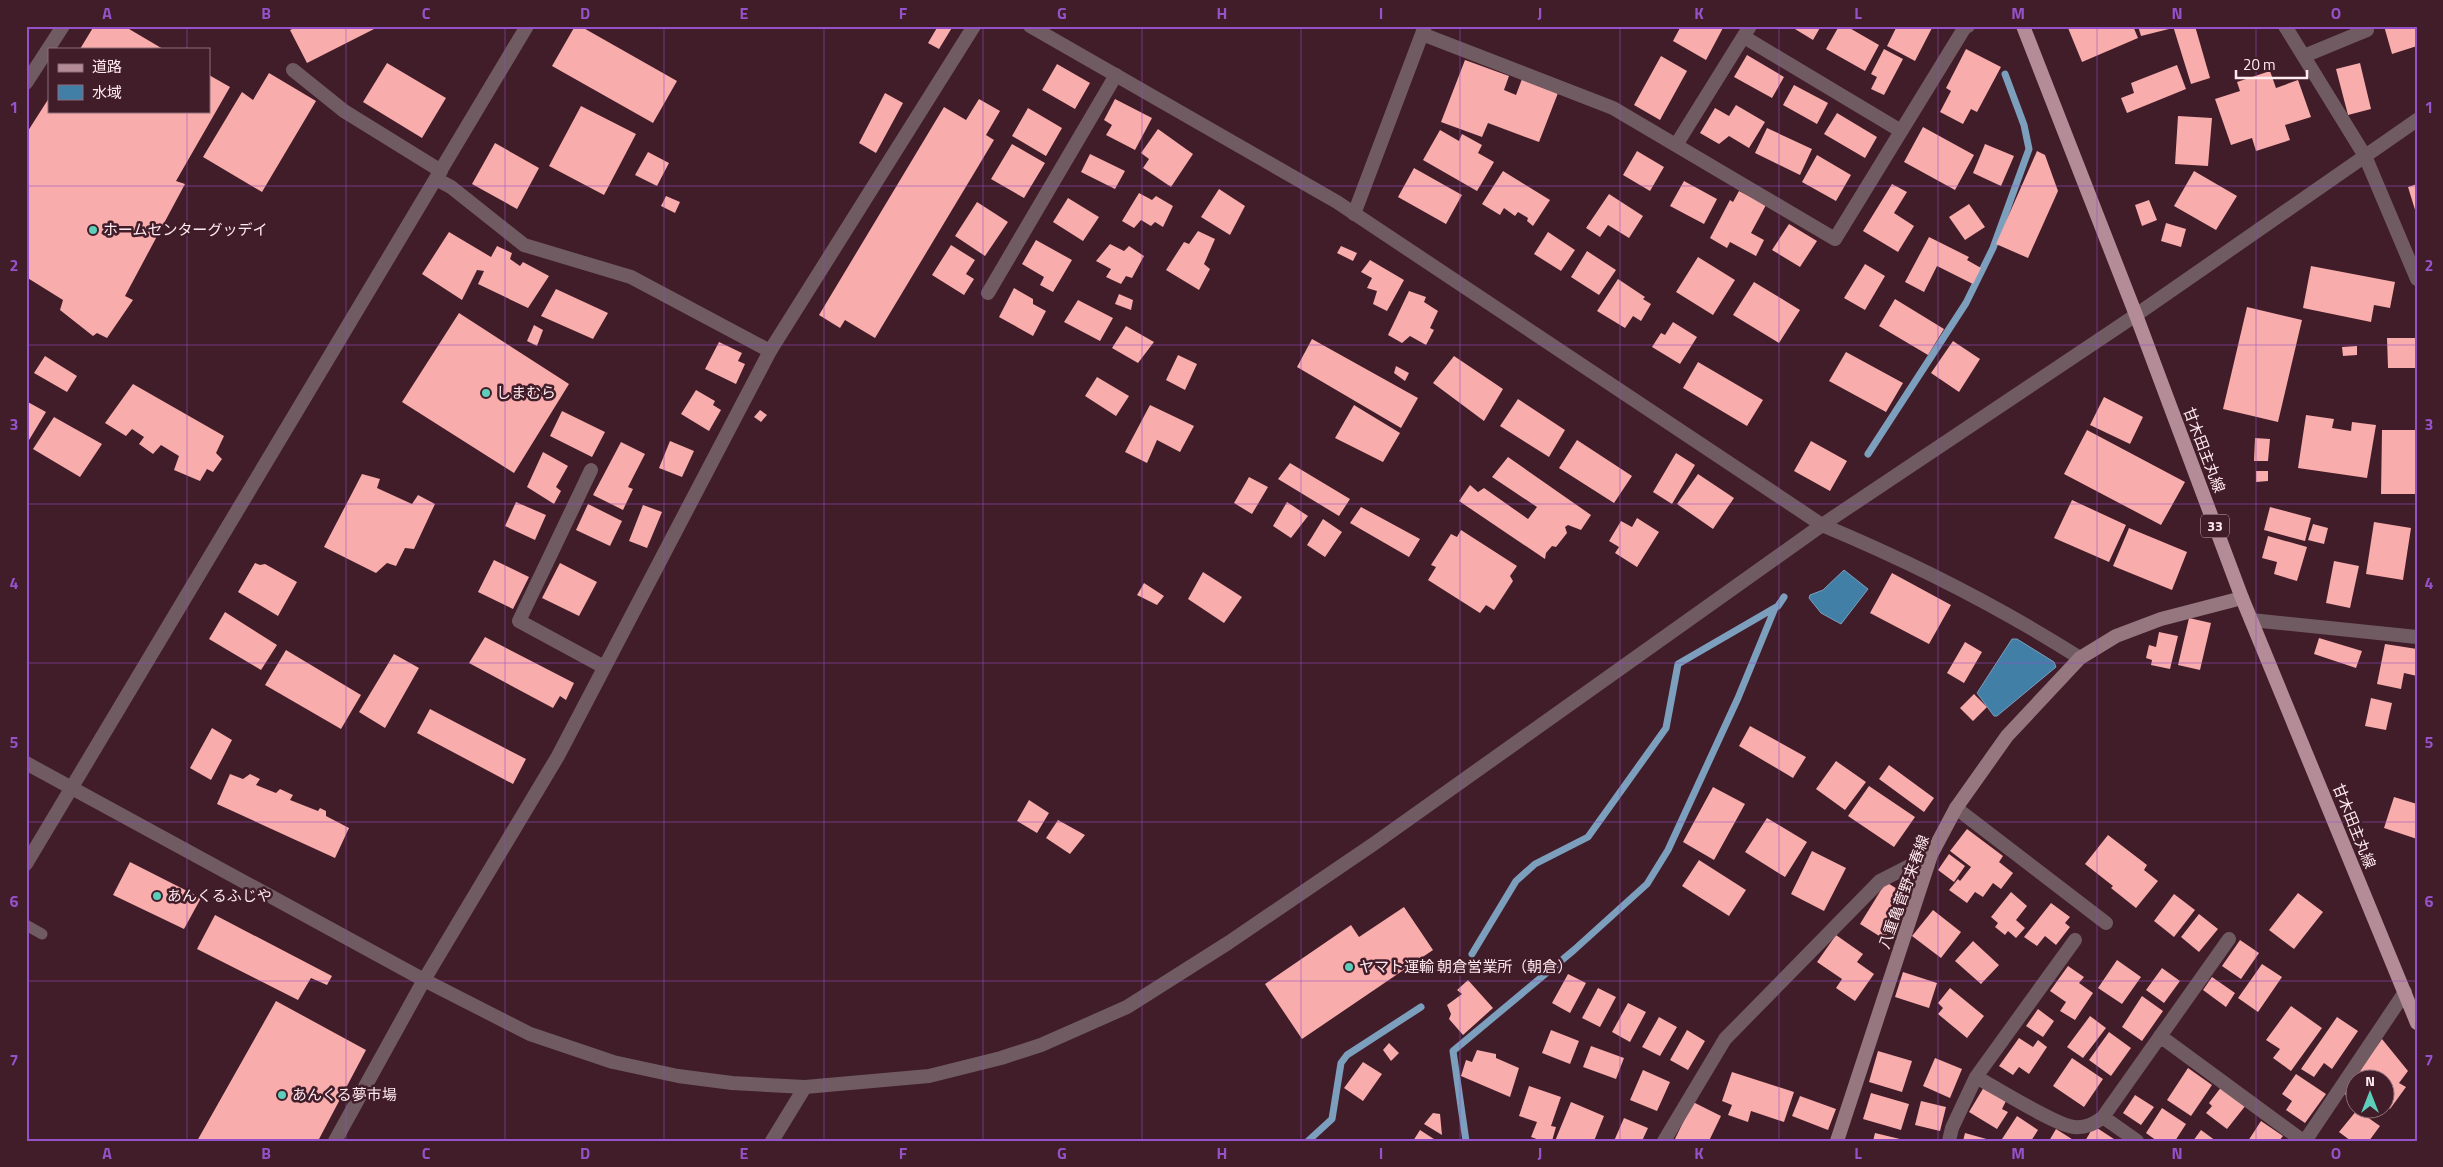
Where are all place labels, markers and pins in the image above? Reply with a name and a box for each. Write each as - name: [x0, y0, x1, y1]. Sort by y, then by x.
- place label: ホームセンターグッデイ: [103, 218, 268, 241]
- marker: ホームセンターグッデイ: [87, 224, 99, 236]
- place label: しまむら: [496, 381, 556, 404]
- marker: しまむら: [480, 387, 492, 399]
- place label: あんくるふじや: [167, 884, 272, 907]
- marker: あんくるふじや: [151, 890, 163, 902]
- place label: ヤマト運輸 朝倉営業所（朝倉）: [1359, 955, 1572, 978]
- marker: ヤマト運輸 朝倉営業所（朝倉）: [1343, 961, 1355, 973]
- place label: あんくる夢市場: [292, 1083, 397, 1106]
- marker: あんくる夢市場: [276, 1089, 288, 1101]

